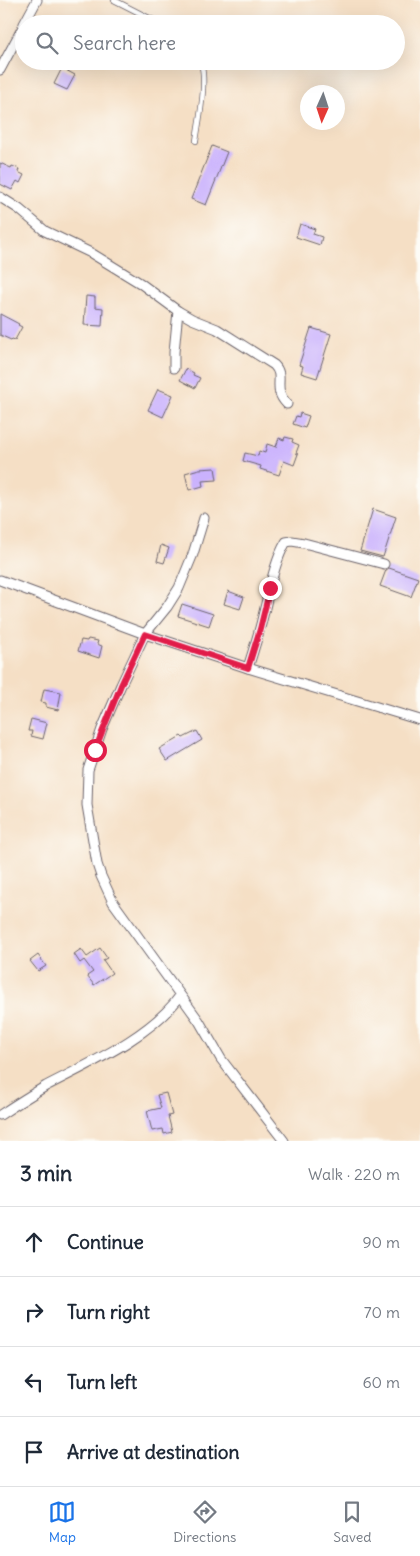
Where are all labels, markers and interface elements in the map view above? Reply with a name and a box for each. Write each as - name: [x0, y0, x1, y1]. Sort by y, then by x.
- search box: [15, 15, 405, 70]
- icon: search: [33, 29, 61, 57]
- text: Search here: [73, 31, 176, 55]
- north arrow: [300, 85, 345, 130]
- route end: [259, 577, 282, 600]
- route start: [84, 739, 107, 762]
- text: 3 min: [20, 1160, 72, 1187]
- text: Walk · 220 m: [308, 1164, 400, 1184]
- icon: ahead: [20, 1228, 48, 1256]
- text: Continue: [67, 1230, 144, 1254]
- text: 90 m: [362, 1232, 400, 1252]
- icon: right: [20, 1298, 48, 1326]
- text: Turn right: [67, 1300, 150, 1324]
- text: 70 m: [364, 1302, 400, 1322]
- icon: left: [20, 1368, 48, 1396]
- text: Turn left: [67, 1370, 137, 1394]
- text: 60 m: [362, 1372, 400, 1392]
- icon: arrive: [20, 1438, 48, 1466]
- text: Arrive at destination: [67, 1440, 240, 1464]
- tab: Map: [48, 1498, 76, 1546]
- tab: Directions: [173, 1498, 236, 1546]
- tab: Saved: [333, 1498, 372, 1546]

